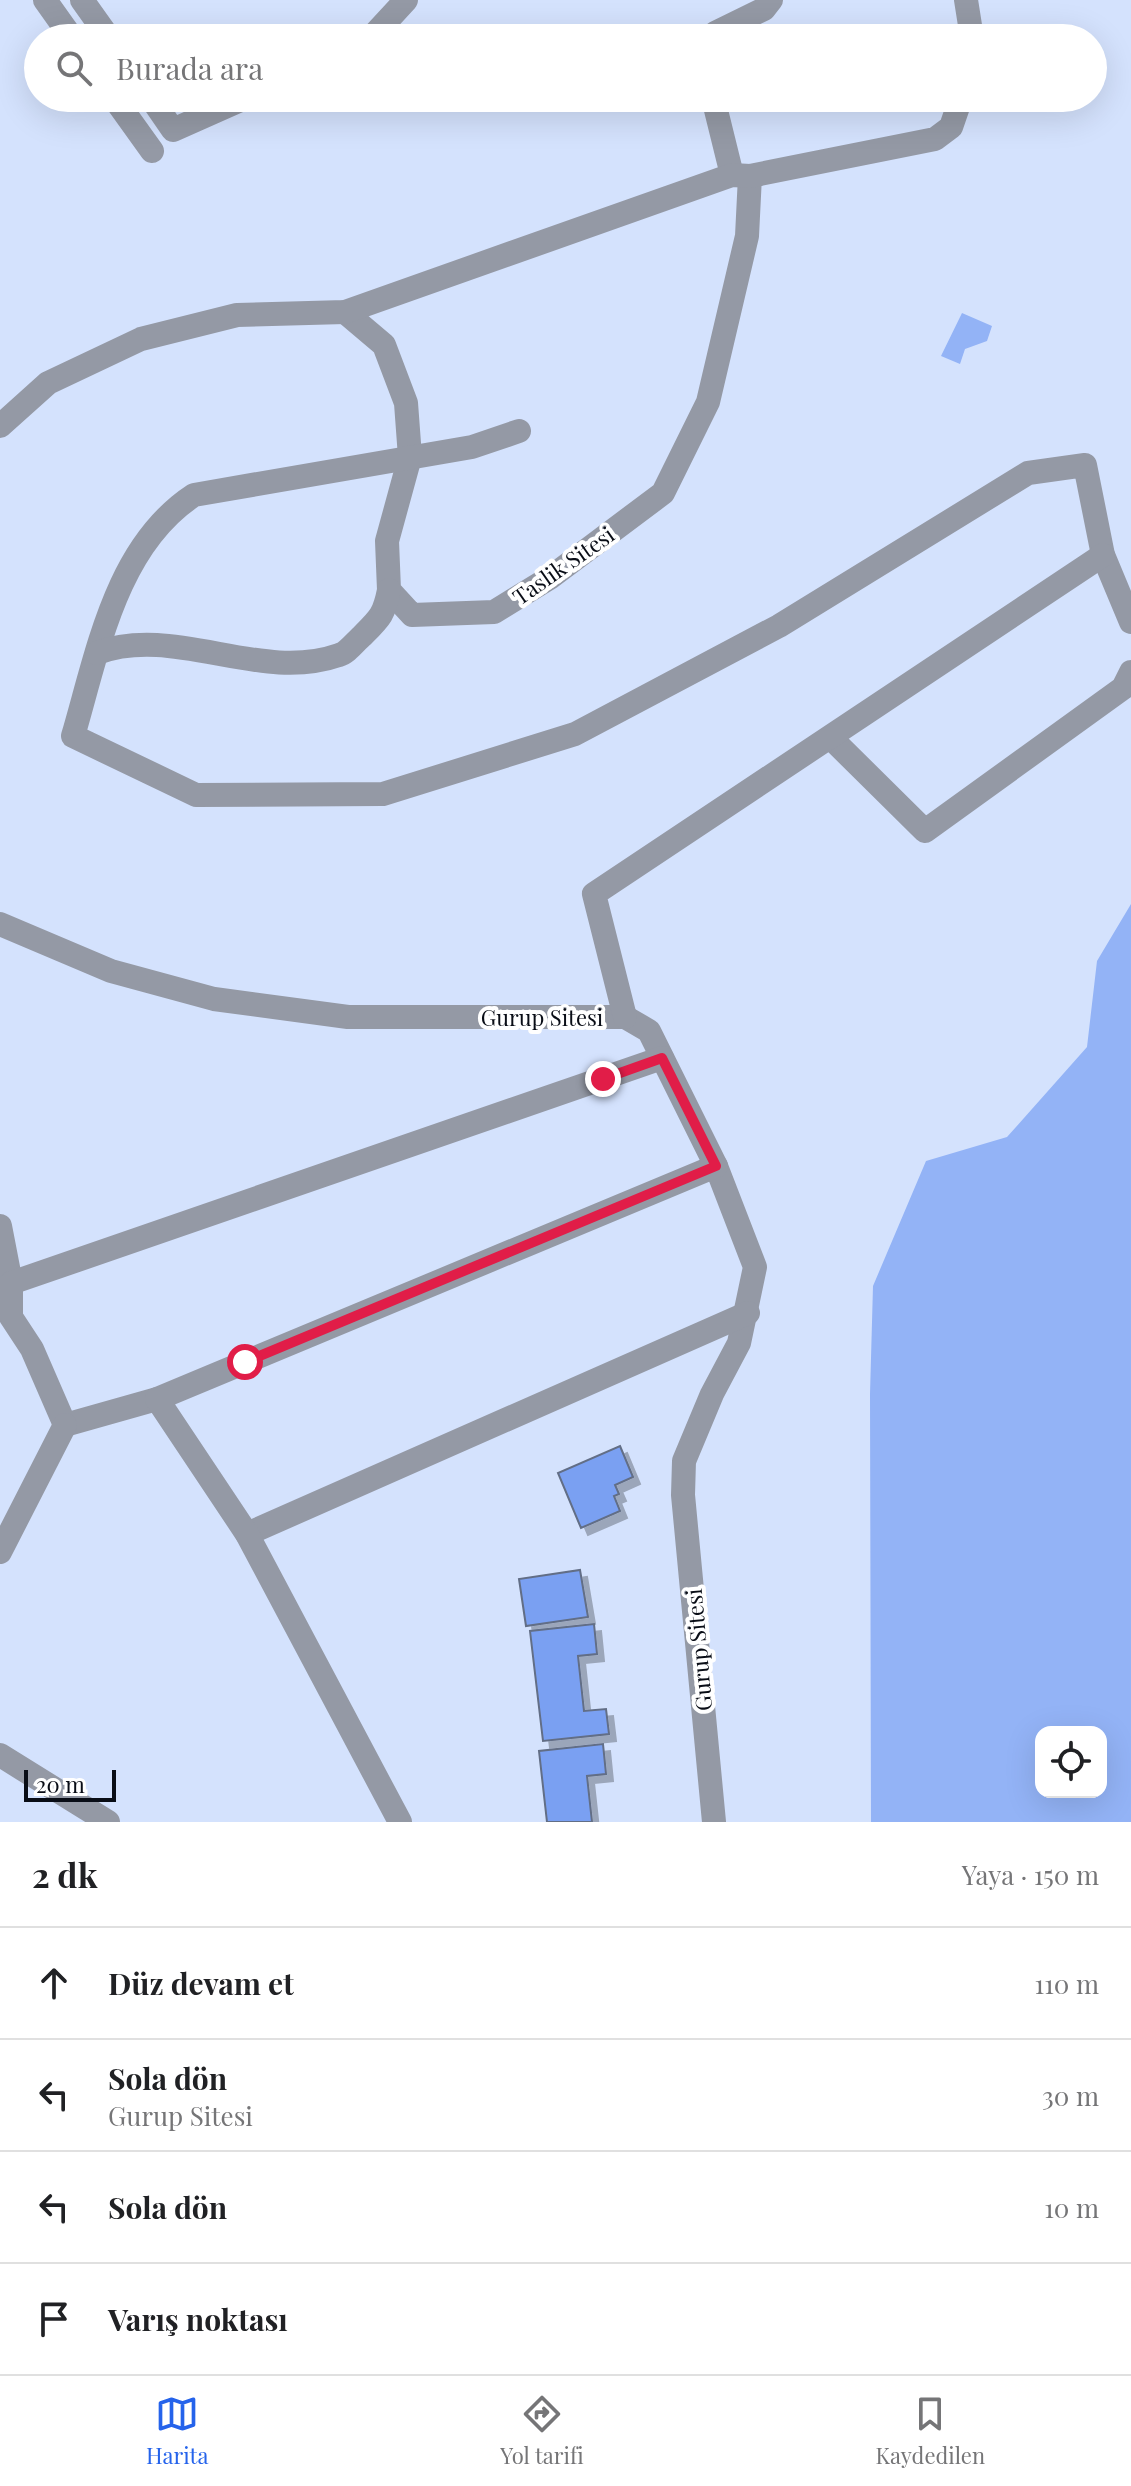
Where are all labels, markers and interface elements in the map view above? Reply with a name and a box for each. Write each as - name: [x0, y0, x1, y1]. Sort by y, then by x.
- search box: [24, 24, 1107, 112]
- icon: search: [52, 46, 96, 90]
- text: Burada ara: [116, 48, 263, 88]
- street label: Taslik Sitesi: [506, 519, 620, 611]
- street label: Gurup Sitesi: [481, 1002, 603, 1032]
- route end: [585, 1061, 621, 1097]
- route start: [227, 1344, 263, 1380]
- street label: Gurup Sitesi: [678, 1588, 718, 1712]
- map controls: [1035, 1726, 1107, 1798]
- button: locate: [1035, 1726, 1107, 1798]
- scale bar: [24, 1766, 116, 1802]
- text: 20 m: [36, 1769, 85, 1799]
- text: 2 dk: [32, 1851, 98, 1897]
- text: Yaya · 150 m: [962, 1857, 1099, 1892]
- icon: ahead: [32, 1961, 76, 2005]
- text: Düz devam et: [108, 1963, 294, 2003]
- text: 110 m: [1035, 1966, 1099, 2001]
- text: Sola dön: [108, 2058, 227, 2098]
- icon: left: [32, 2073, 76, 2117]
- text: 30 m: [1042, 2078, 1099, 2113]
- text: Gurup Sitesi: [108, 2098, 253, 2133]
- icon: left: [32, 2185, 76, 2229]
- text: Sola dön: [108, 2187, 227, 2227]
- text: 10 m: [1044, 2190, 1099, 2225]
- icon: arrive: [32, 2297, 76, 2341]
- text: Varış noktası: [108, 2299, 288, 2339]
- tab: Harita: [146, 2392, 208, 2470]
- tab: Yol tarifi: [500, 2392, 584, 2470]
- tab: Kaydedilen: [875, 2392, 985, 2470]

